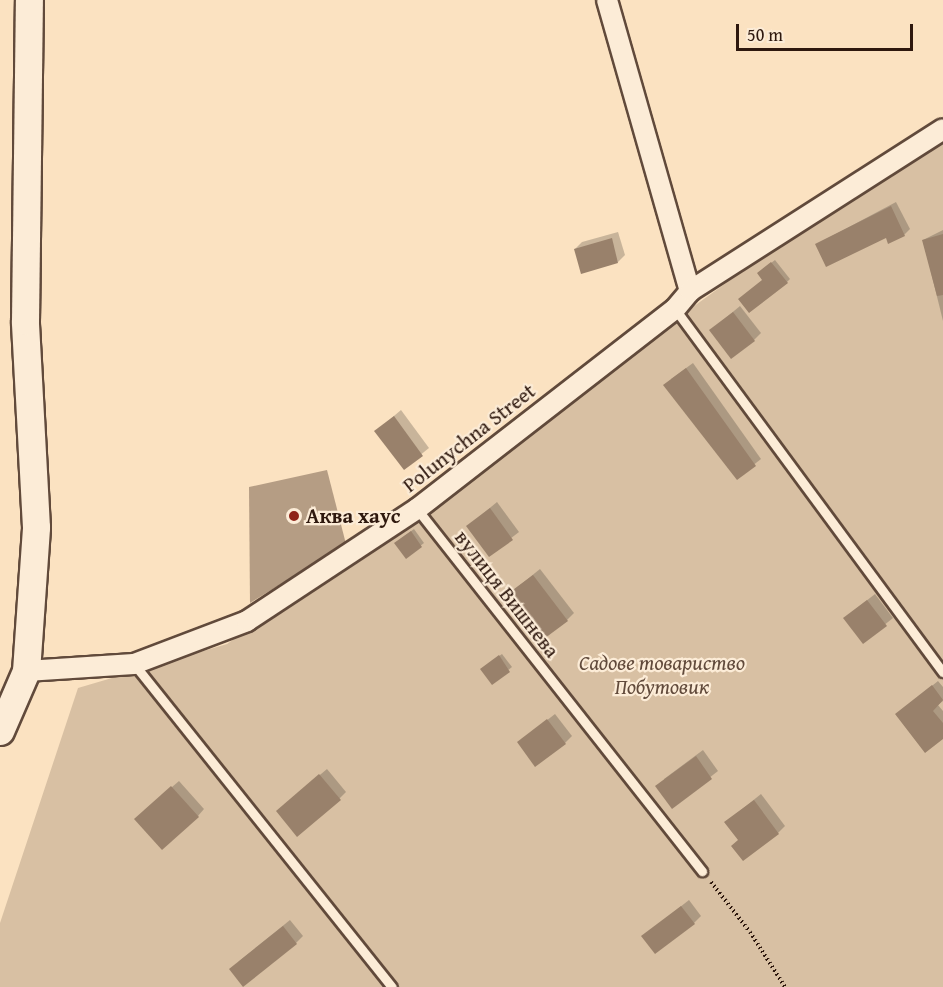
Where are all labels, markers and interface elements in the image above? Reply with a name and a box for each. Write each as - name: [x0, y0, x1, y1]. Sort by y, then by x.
- scale bar: [739, 12, 916, 50]
- text: 50 m: [747, 21, 783, 48]
- street label: Polunychna Street: [398, 378, 540, 498]
- place label: Аква хаус: [306, 503, 400, 529]
- marker: Аква хаус: [287, 509, 301, 523]
- street label: вулиця Вишнева: [449, 525, 565, 663]
- park label: Садове товариство Побутовик: [579, 650, 745, 700]

